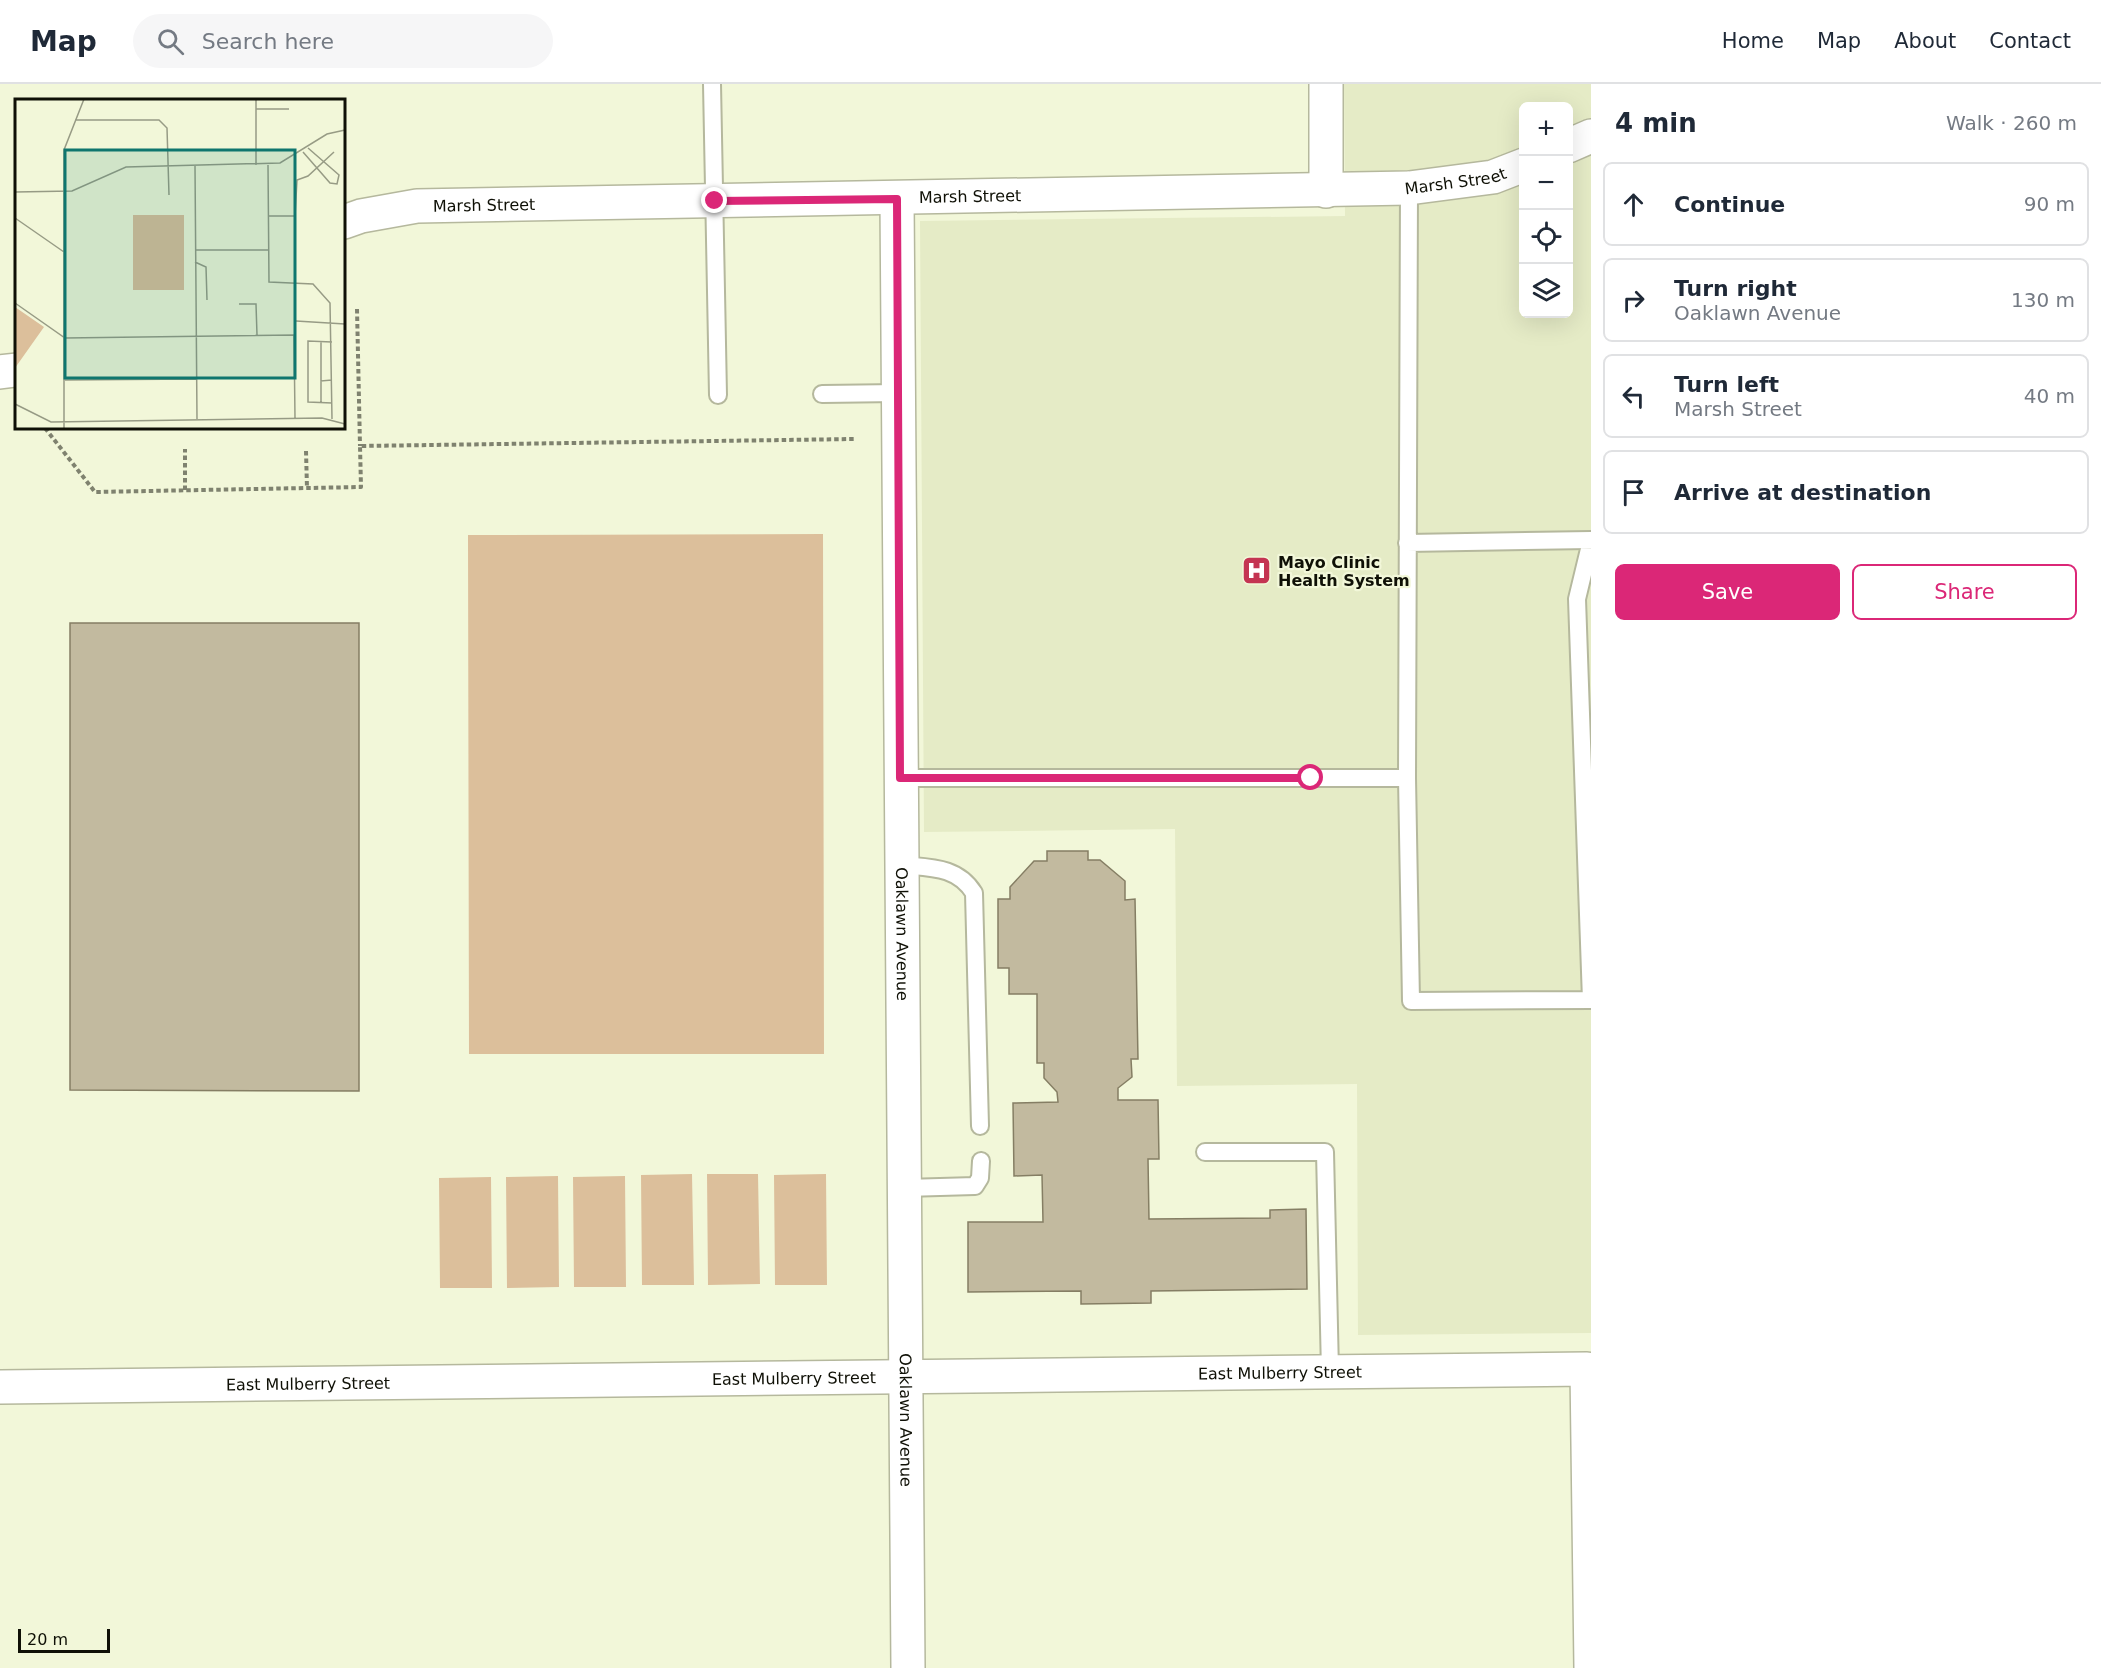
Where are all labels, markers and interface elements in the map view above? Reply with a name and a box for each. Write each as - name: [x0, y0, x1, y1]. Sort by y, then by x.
- search box: [133, 14, 553, 68]
- text: Map: [30, 25, 97, 58]
- icon: search: [154, 25, 187, 58]
- text: Search here: [202, 29, 334, 54]
- text: Home: [1722, 29, 1784, 53]
- text: Map: [1817, 29, 1861, 53]
- text: About: [1894, 29, 1956, 53]
- text: Contact: [1989, 29, 2071, 53]
- inset map: [15, 99, 345, 429]
- map controls: [1519, 102, 1573, 318]
- button: +: [1519, 102, 1573, 156]
- text: 4 min: [1615, 108, 1697, 138]
- text: Walk · 260 m: [1946, 111, 2077, 135]
- button: −: [1519, 156, 1573, 210]
- street label: Marsh Street: [1404, 164, 1509, 198]
- street label: Marsh Street: [919, 186, 1021, 207]
- route end: [701, 187, 727, 213]
- icon: ahead: [1617, 188, 1650, 221]
- text: Continue: [1674, 192, 1785, 217]
- text: 90 m: [2024, 192, 2075, 216]
- street label: Marsh Street: [433, 195, 535, 216]
- button: locate: [1519, 210, 1573, 264]
- button: layers: [1519, 264, 1573, 318]
- text: Turn right: [1674, 276, 1797, 301]
- icon: right: [1617, 284, 1650, 317]
- text: 130 m: [2011, 288, 2075, 312]
- text: Oaklawn Avenue: [1674, 301, 1841, 325]
- text: Turn left: [1674, 372, 1779, 397]
- icon: left: [1617, 380, 1650, 413]
- text: 40 m: [2024, 384, 2075, 408]
- text: Marsh Street: [1674, 397, 1802, 421]
- icon: arrive: [1617, 476, 1650, 509]
- text: Arrive at destination: [1674, 480, 1931, 505]
- place label: Mayo Clinic Health System: [1278, 553, 1410, 590]
- hospital icon: Mayo Clinic Health System: [1241, 555, 1273, 587]
- button: Save: [1615, 564, 1840, 620]
- button: Share: [1852, 564, 2077, 620]
- route start: [1297, 764, 1323, 790]
- street label: Oaklawn Avenue: [892, 867, 912, 1001]
- street label: Oaklawn Avenue: [896, 1353, 916, 1487]
- street label: East Mulberry Street: [1198, 1363, 1362, 1383]
- street label: East Mulberry Street: [712, 1368, 876, 1389]
- street label: East Mulberry Street: [226, 1374, 390, 1394]
- scale bar: [18, 1626, 110, 1654]
- text: 20 m: [27, 1630, 68, 1649]

